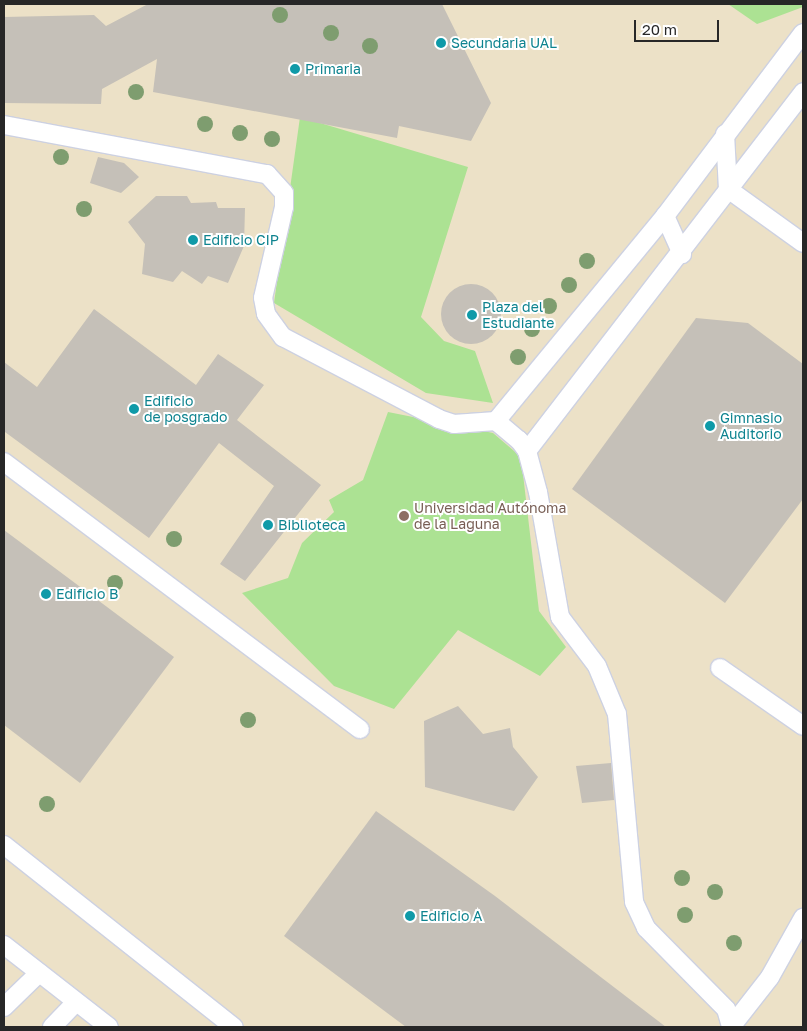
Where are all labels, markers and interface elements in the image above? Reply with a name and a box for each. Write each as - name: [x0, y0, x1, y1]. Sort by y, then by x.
- scale bar: [637, 10, 722, 42]
- text: 20 m: [642, 20, 677, 38]
- place label: Secundaria UAL: [451, 35, 557, 51]
- marker: Secundaria UAL: [435, 37, 447, 49]
- place label: Primaria: [305, 61, 361, 77]
- marker: Primaria: [289, 63, 301, 75]
- place label: Edificio CIP: [203, 232, 279, 248]
- marker: Edificio CIP: [187, 234, 199, 246]
- place label: Plaza del Estudiante: [482, 299, 554, 332]
- marker: Plaza del Estudiante: [466, 309, 478, 321]
- place label: Edificio de posgrado: [144, 393, 228, 426]
- marker: Edificio de posgrado: [128, 403, 140, 415]
- place label: Gimnasio Auditorio: [720, 410, 782, 442]
- marker: Gimnasio Auditorio: [704, 420, 716, 432]
- place label: Universidad Autónoma de la Laguna: [414, 500, 566, 532]
- marker: Universidad Autónoma de la Laguna: [398, 510, 410, 522]
- place label: Biblioteca: [278, 517, 346, 533]
- marker: Biblioteca: [262, 519, 274, 531]
- place label: Edificio B: [56, 586, 118, 602]
- marker: Edificio B: [40, 588, 52, 600]
- place label: Edificio A: [420, 908, 482, 924]
- marker: Edificio A: [404, 910, 416, 922]

